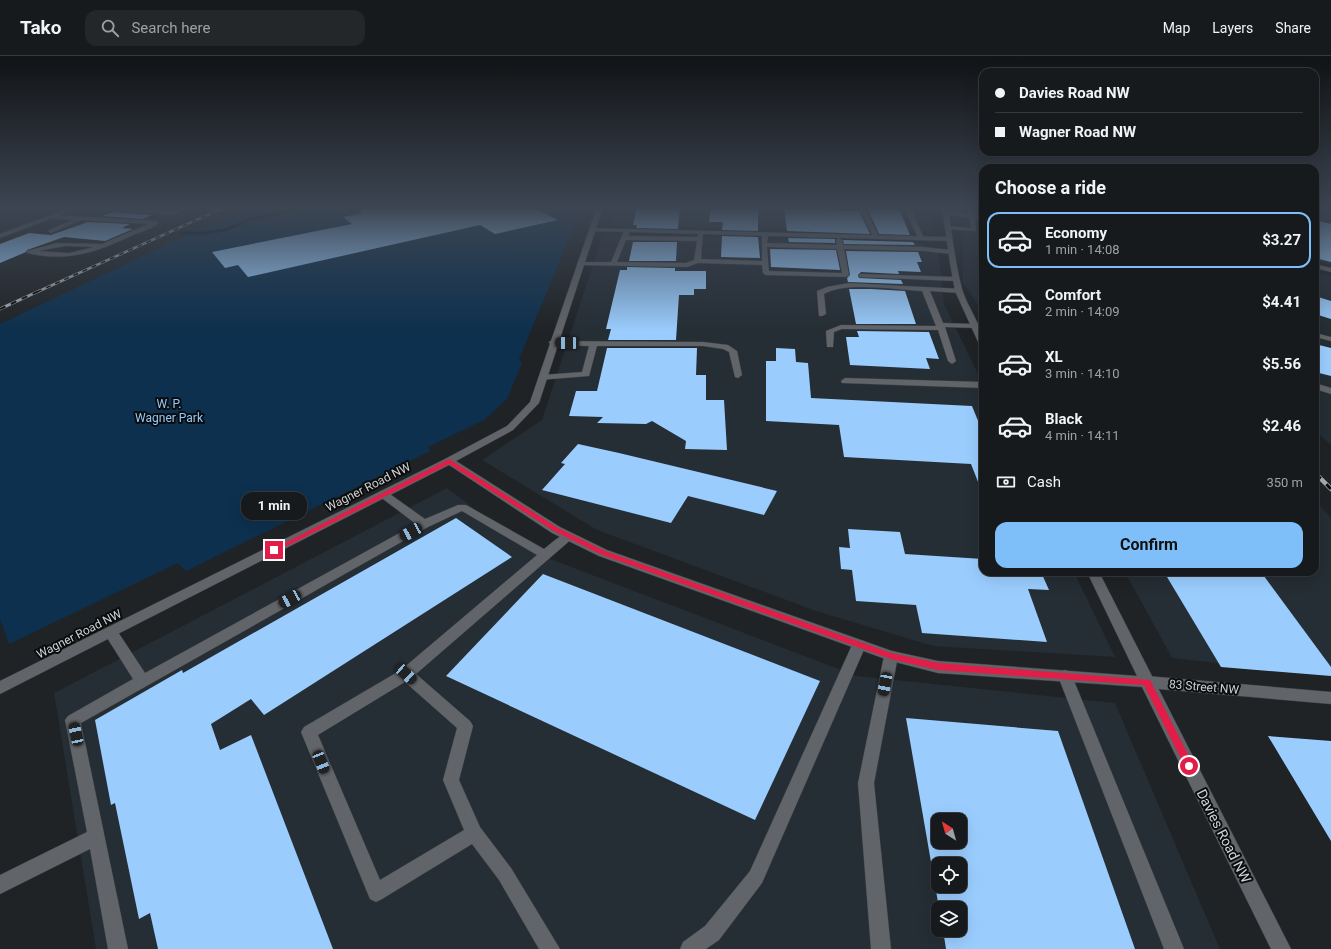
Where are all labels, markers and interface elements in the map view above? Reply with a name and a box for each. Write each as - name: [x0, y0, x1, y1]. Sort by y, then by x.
- search box: [85, 10, 365, 46]
- text: Tako: [20, 16, 61, 39]
- icon: search: [99, 17, 121, 39]
- text: Search here: [131, 19, 210, 37]
- text: Map: [1163, 20, 1190, 36]
- text: Layers: [1212, 20, 1253, 36]
- text: Share: [1275, 20, 1311, 36]
- text: Davies Road NW: [1019, 84, 1130, 102]
- text: Wagner Road NW: [1019, 123, 1136, 141]
- text: Choose a ride: [995, 177, 1106, 198]
- icon: car: [997, 222, 1033, 258]
- text: Economy: [1045, 224, 1107, 242]
- text: $3.27: [1262, 231, 1301, 249]
- text: 1 min · 14:08: [1045, 242, 1120, 257]
- icon: car: [997, 284, 1033, 320]
- text: Comfort: [1045, 286, 1101, 304]
- text: $4.41: [1262, 293, 1301, 311]
- text: 2 min · 14:09: [1045, 304, 1120, 319]
- car: [555, 337, 579, 349]
- icon: car: [997, 346, 1033, 382]
- text: XL: [1045, 348, 1063, 366]
- text: $5.56: [1262, 355, 1301, 373]
- text: 3 min · 14:10: [1045, 366, 1120, 381]
- park label: W. P. Wagner Park: [135, 397, 204, 425]
- icon: car: [997, 408, 1033, 444]
- text: Black: [1045, 410, 1082, 428]
- text: $2.46: [1262, 417, 1301, 435]
- text: 4 min · 14:11: [1045, 428, 1120, 443]
- street label: Wagner Road NW: [323, 459, 413, 514]
- icon: cash: [995, 471, 1017, 493]
- text: Cash: [1027, 473, 1061, 491]
- text: 350 m: [1266, 475, 1303, 490]
- callout: 1 min: [241, 492, 307, 520]
- text: 1 min: [258, 498, 290, 513]
- car: [398, 521, 424, 543]
- button: Confirm: [995, 522, 1303, 568]
- route end: [265, 541, 283, 559]
- car: [277, 588, 303, 610]
- street label: Wagner Road NW: [34, 606, 124, 661]
- car: [393, 662, 419, 686]
- car: [877, 671, 893, 697]
- street label: 83 Street NW: [1168, 677, 1240, 697]
- car: [68, 721, 84, 747]
- car: [311, 749, 331, 775]
- route start: [1180, 757, 1198, 775]
- street label: Davies Road NW: [1193, 786, 1255, 886]
- north arrow: [931, 813, 967, 849]
- map controls: [931, 813, 967, 937]
- button: locate: [931, 857, 967, 893]
- button: layers: [931, 901, 967, 937]

